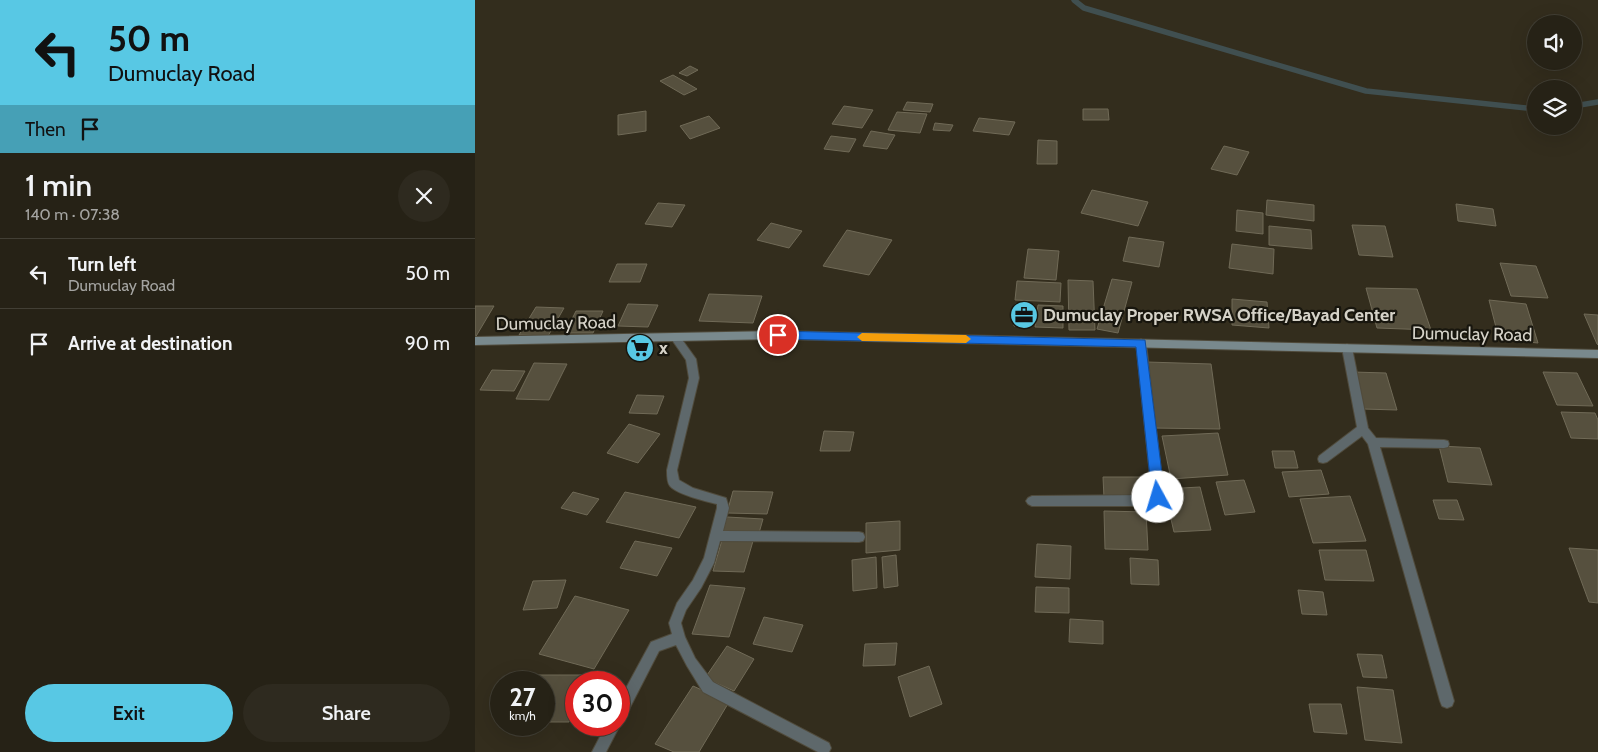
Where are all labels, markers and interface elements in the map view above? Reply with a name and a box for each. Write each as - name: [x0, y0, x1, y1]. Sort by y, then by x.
- map controls: [1527, 15, 1582, 135]
- button: sound: [1527, 15, 1582, 70]
- text: 50 m: [108, 17, 190, 60]
- icon: left: [25, 20, 90, 85]
- text: Dumuclay Road: [108, 60, 255, 87]
- button: layers: [1527, 80, 1582, 135]
- icon: arrive: [76, 115, 104, 143]
- text: Then: [25, 118, 66, 141]
- text: 1 min: [25, 167, 92, 204]
- button: close: [398, 170, 450, 222]
- text: 140 m · 07:38: [25, 205, 120, 224]
- text: Turn left: [68, 253, 136, 276]
- icon: left: [25, 260, 53, 288]
- text: 50 m: [406, 262, 450, 285]
- text: Dumuclay Road: [68, 276, 175, 295]
- office icon: Dumuclay Proper RWSA Office/Bayad Center: [1009, 300, 1039, 330]
- place label: Dumuclay Proper RWSA Office/Bayad Center: [1043, 304, 1395, 326]
- street label: Dumuclay Road: [496, 311, 616, 335]
- pin: [757, 314, 799, 356]
- icon: arrive: [764, 321, 792, 349]
- street label: Dumuclay Road: [1412, 322, 1532, 346]
- icon: arrive: [25, 330, 53, 358]
- text: Arrive at destination: [68, 332, 232, 355]
- text: 90 m: [405, 332, 450, 355]
- supermarket icon: x: [625, 333, 655, 363]
- place label: x: [659, 337, 668, 359]
- position arrow: [1131, 470, 1183, 522]
- speed limit sign: 30: [565, 671, 630, 736]
- text: 27: [510, 682, 535, 712]
- button: Exit: [25, 684, 233, 742]
- button: Share: [243, 684, 450, 742]
- text: km/h: [509, 708, 536, 723]

